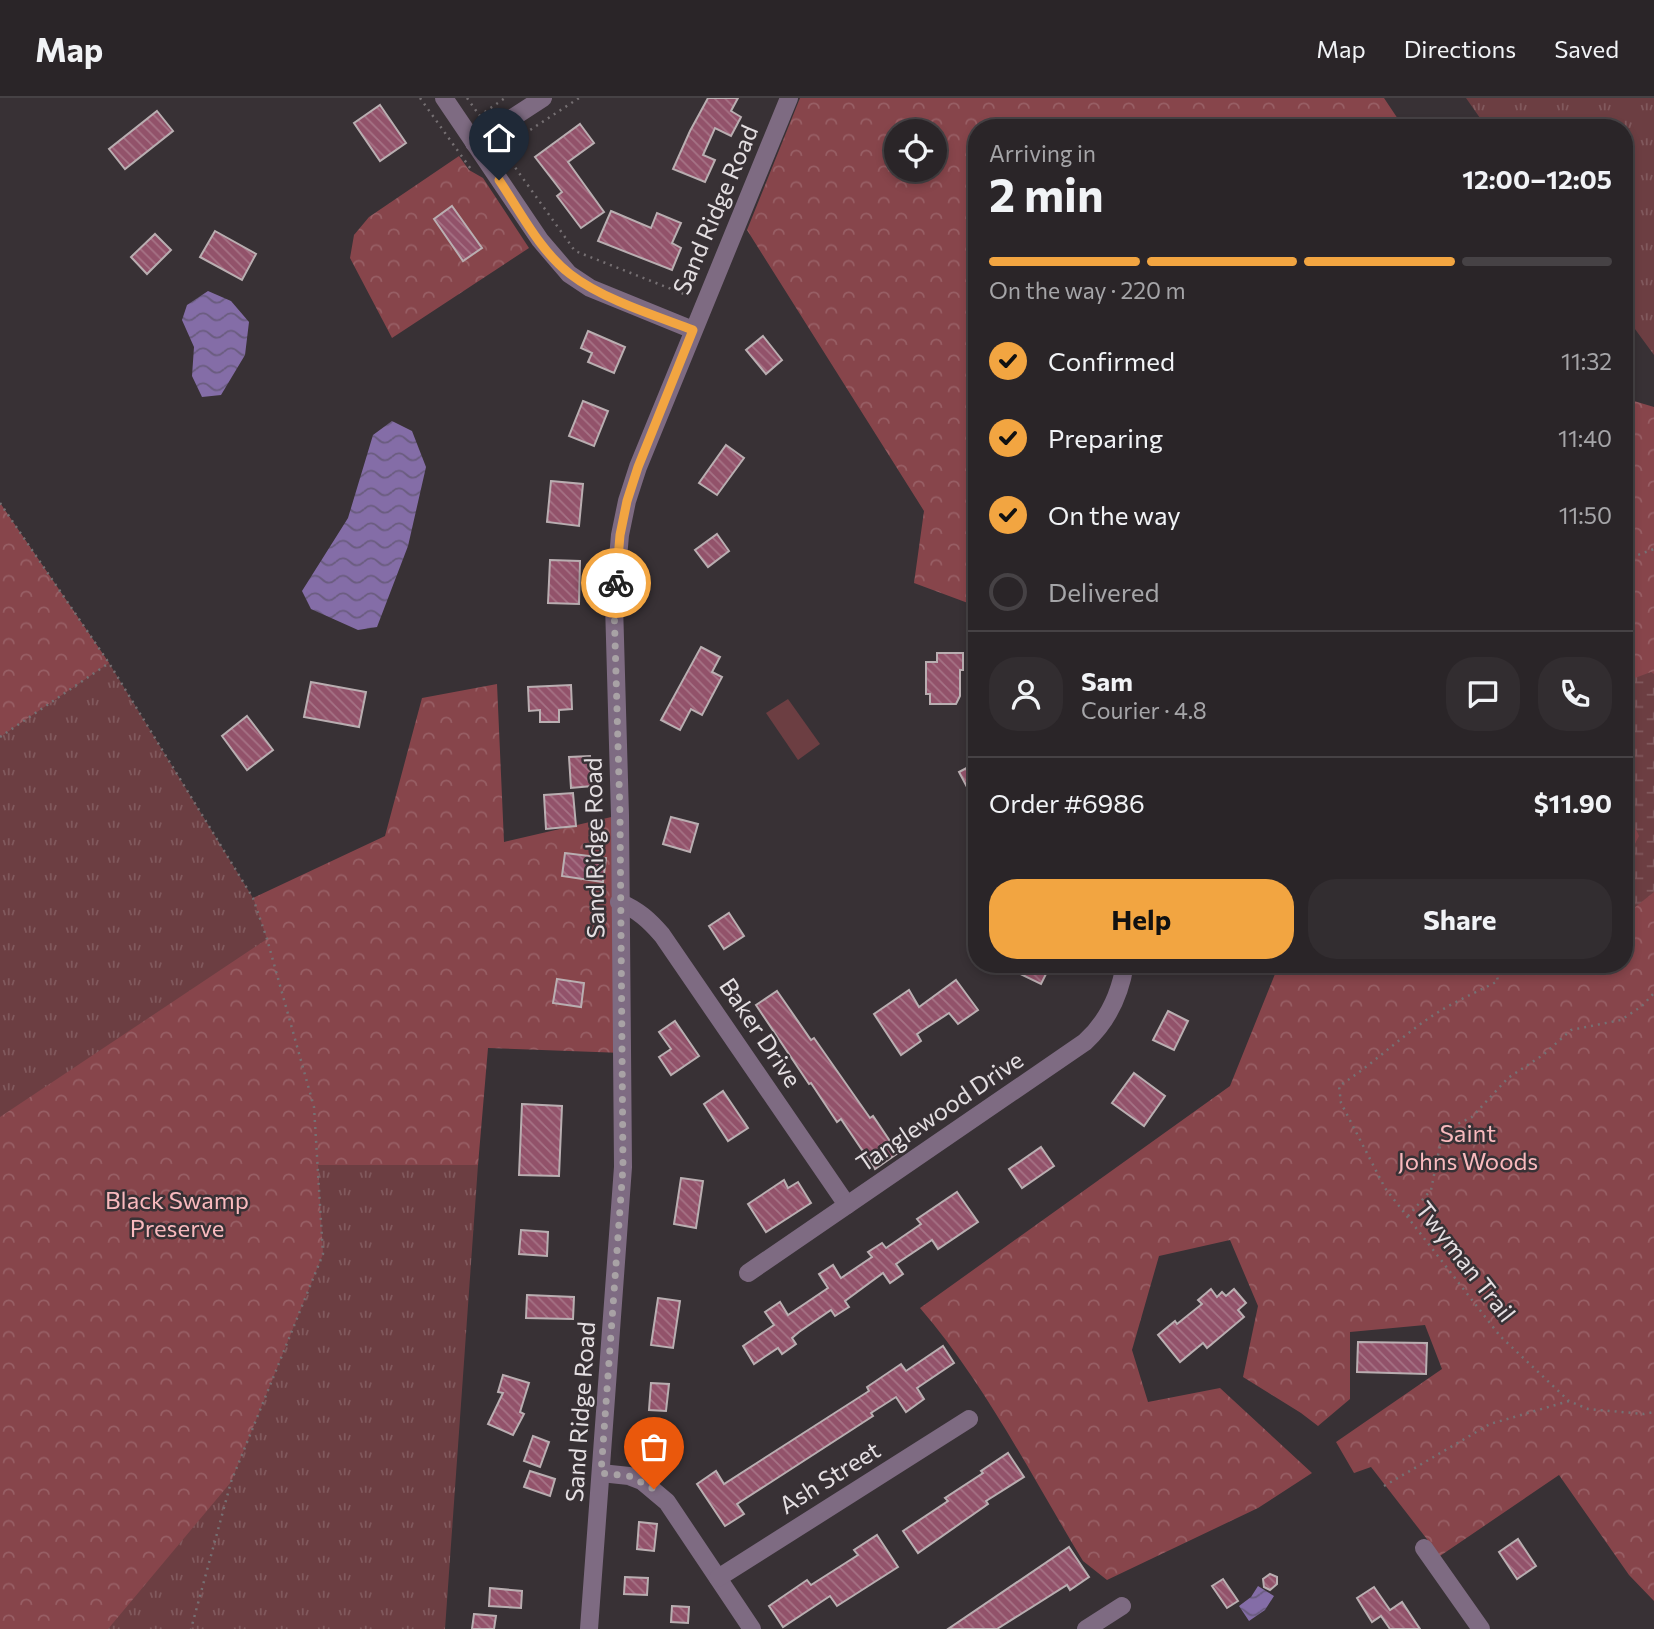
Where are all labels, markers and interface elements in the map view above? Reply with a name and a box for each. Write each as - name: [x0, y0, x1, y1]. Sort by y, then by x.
- text: Map: [35, 28, 103, 69]
- text: Map: [1316, 34, 1366, 63]
- text: Directions: [1404, 34, 1516, 63]
- text: Saved: [1554, 34, 1619, 63]
- pin: [469, 108, 529, 180]
- icon: home: [480, 119, 518, 157]
- map controls: [884, 119, 947, 182]
- button: locate: [884, 119, 947, 182]
- street label: Sand Ridge Road: [666, 120, 763, 298]
- text: Arriving in: [989, 139, 1096, 167]
- text: 12:00–12:05: [1462, 163, 1612, 194]
- text: 2 min: [989, 165, 1104, 221]
- text: On the way · 220 m: [989, 276, 1186, 304]
- icon: check: [989, 342, 1027, 380]
- text: Confirmed: [1048, 345, 1175, 376]
- text: 11:32: [1561, 347, 1612, 375]
- icon: check: [989, 419, 1027, 457]
- text: Preparing: [1048, 422, 1163, 453]
- text: 11:40: [1558, 424, 1612, 452]
- icon: check: [989, 496, 1027, 534]
- text: On the way: [1048, 499, 1181, 530]
- text: 11:50: [1559, 501, 1612, 529]
- courier: [581, 548, 651, 618]
- icon: bike: [597, 564, 635, 602]
- text: Delivered: [1048, 576, 1159, 607]
- button: person: [989, 657, 1063, 731]
- button: chat: [1446, 657, 1520, 731]
- button: phone: [1538, 657, 1612, 731]
- text: Sam: [1081, 665, 1133, 696]
- text: Courier · 4.8: [1081, 696, 1207, 724]
- street label: Sand Ridge Road: [577, 757, 610, 939]
- text: Order #6986: [989, 787, 1145, 818]
- text: $11.90: [1534, 787, 1612, 818]
- button: Help: [989, 879, 1294, 959]
- button: Share: [1308, 879, 1612, 959]
- street label: Baker Drive: [714, 972, 808, 1092]
- street label: Tanglewood Drive: [850, 1044, 1028, 1177]
- park label: Saint Johns Woods: [1398, 1118, 1538, 1175]
- park label: Black Swamp Preserve: [105, 1185, 249, 1242]
- street label: Twyman Trail: [1410, 1195, 1522, 1327]
- street label: Sand Ridge Road: [559, 1321, 600, 1503]
- pin: [624, 1417, 684, 1489]
- icon: bag: [635, 1428, 673, 1466]
- street label: Ash Street: [773, 1434, 885, 1519]

